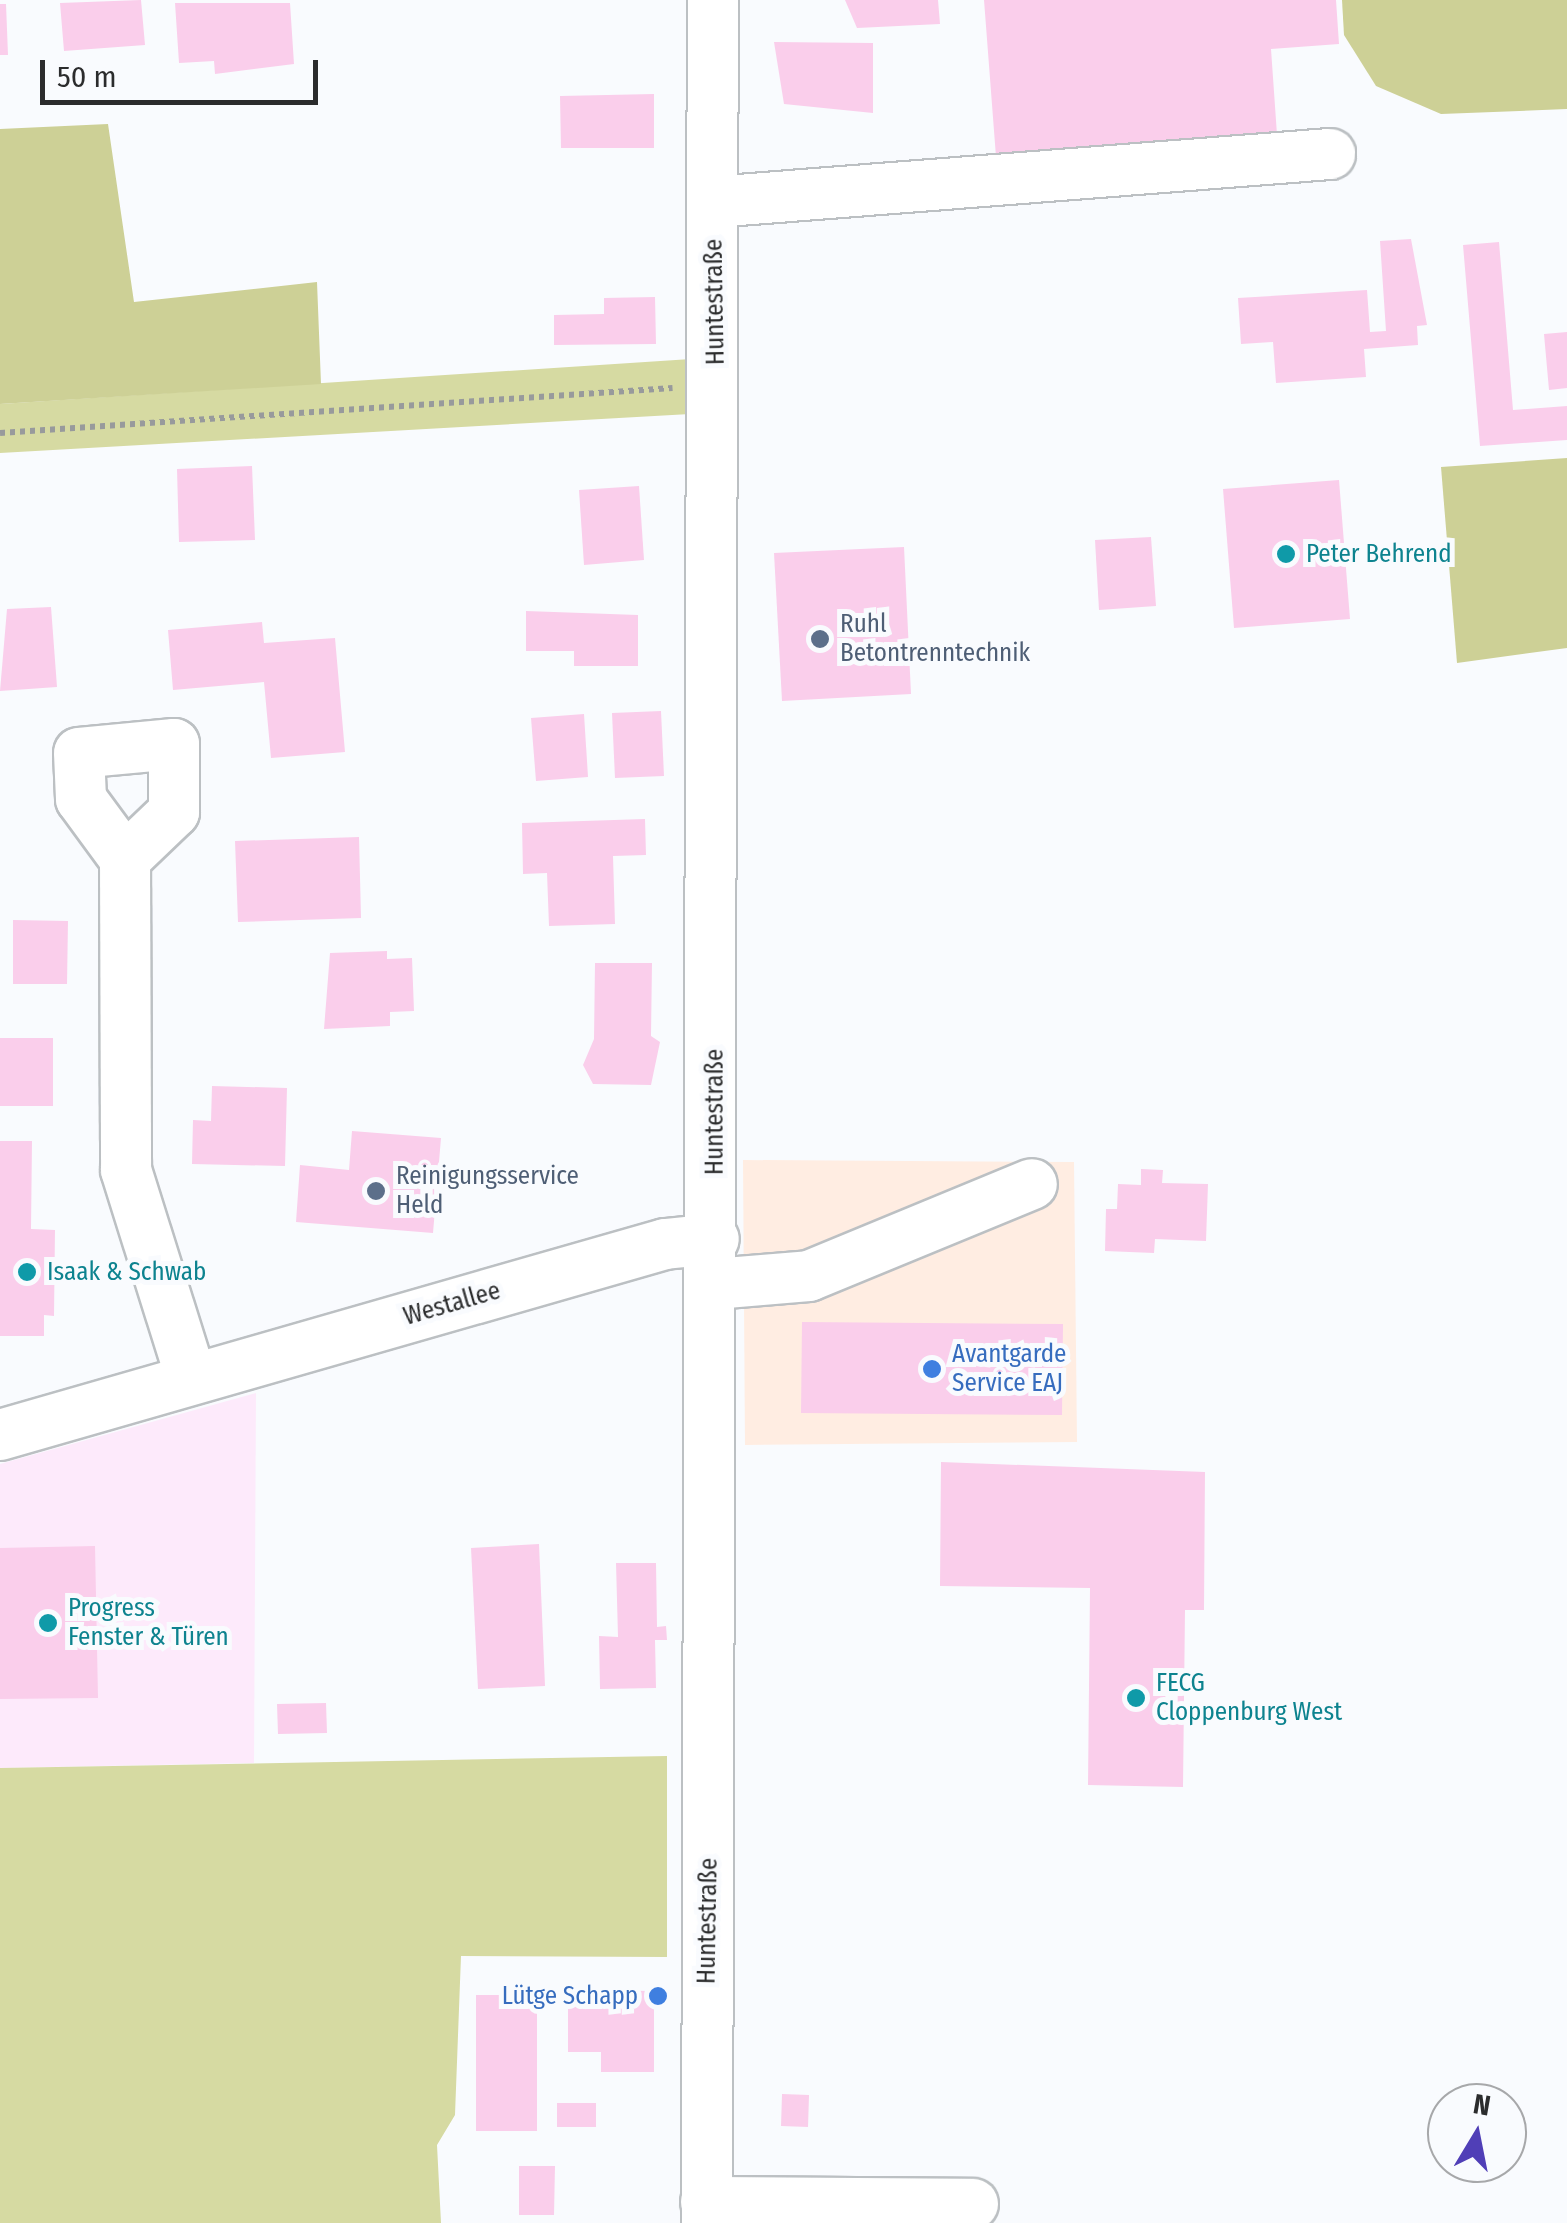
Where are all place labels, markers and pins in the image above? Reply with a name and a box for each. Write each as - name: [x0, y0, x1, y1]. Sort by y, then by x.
- place label: Peter Behrend: [1306, 539, 1452, 569]
- marker: Peter Behrend: [1275, 543, 1297, 565]
- place label: Ruhl Betontrenntechnik: [840, 610, 1030, 669]
- marker: Ruhl Betontrenntechnik: [809, 628, 831, 650]
- place label: Reinigungsservice Held: [396, 1162, 579, 1221]
- marker: Reinigungsservice Held: [365, 1180, 387, 1202]
- place label: Isaak & Schwab: [47, 1257, 206, 1287]
- marker: Isaak & Schwab: [16, 1261, 38, 1283]
- place label: Avantgarde Service EAJ: [952, 1340, 1066, 1399]
- marker: Avantgarde Service EAJ: [921, 1358, 943, 1380]
- place label: Progress Fenster & Türen: [68, 1594, 229, 1653]
- marker: Progress Fenster & Türen: [37, 1612, 59, 1634]
- place label: FECG Cloppenburg West: [1156, 1669, 1342, 1728]
- marker: FECG Cloppenburg West: [1125, 1687, 1147, 1709]
- place label: Lütge Schapp: [502, 1981, 638, 2011]
- marker: Lütge Schapp: [647, 1985, 669, 2007]

